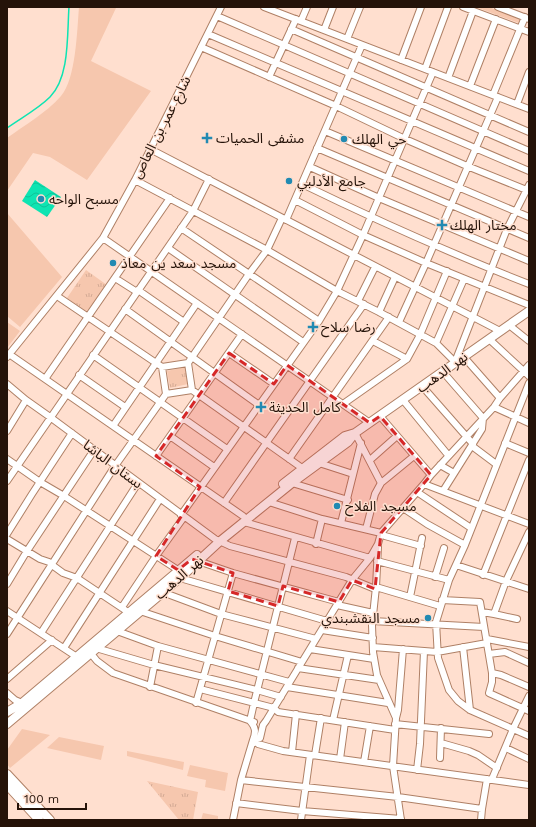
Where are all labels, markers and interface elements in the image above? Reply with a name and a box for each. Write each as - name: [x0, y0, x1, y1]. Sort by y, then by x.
- street label: شارع عمر بن العاص: [128, 73, 196, 182]
- place label: مشفى الحميات: [216, 130, 304, 147]
- place label: حي الهلك: [352, 131, 407, 150]
- marker: مشفى الحميات: [201, 132, 213, 144]
- marker: حي الهلك: [339, 134, 349, 144]
- place label: جامع الأدلبي: [297, 173, 366, 192]
- marker: جامع الأدلبي: [284, 176, 294, 186]
- place label: مسبح الواحه: [49, 191, 119, 210]
- marker: مسبح الواحه: [36, 194, 46, 204]
- place label: مختار الهلك: [450, 217, 517, 234]
- marker: مختار الهلك: [437, 220, 447, 230]
- place label: مسجد سعد ين معاذ: [121, 255, 236, 272]
- marker: مسجد سعد ين معاذ: [108, 258, 118, 268]
- place label: رضا سلاح: [321, 319, 376, 338]
- marker: رضا سلاح: [308, 322, 318, 332]
- street label: نهر الدهب: [413, 348, 471, 397]
- place label: كامل الحديثة: [269, 399, 341, 416]
- marker: كامل الحديثة: [256, 402, 266, 412]
- street label: بستان الباشا: [80, 436, 146, 492]
- place label: مسجد الفلاح: [345, 498, 417, 517]
- marker: مسجد الفلاح: [332, 501, 342, 511]
- street label: نهر الدهب: [152, 551, 207, 603]
- place label: مسجد النقشبندي: [321, 610, 420, 629]
- marker: مسجد النقشبندي: [423, 613, 433, 623]
- scale bar: [18, 785, 86, 811]
- text: 100 m: [24, 792, 59, 806]

